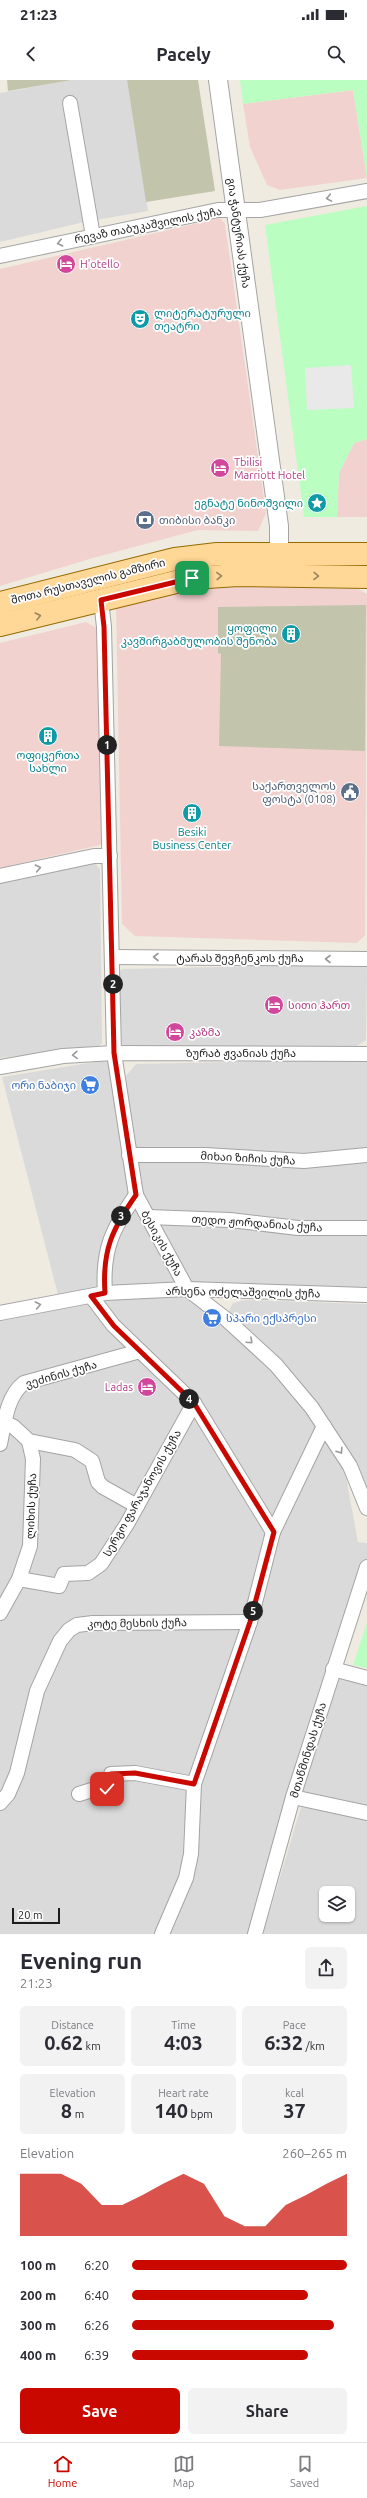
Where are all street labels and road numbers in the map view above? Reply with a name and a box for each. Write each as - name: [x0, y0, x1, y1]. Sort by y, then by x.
- street label: გია ჭანტურიას ქუჩა: [224, 177, 253, 289]
- street label: რევაზ თაბუკაშვილის ქუჩა: [73, 205, 223, 246]
- street label: შოთა რუსთაველის გამზირი: [10, 556, 167, 607]
- street label: ტარას შევჩენკოს ქუჩა: [176, 952, 304, 965]
- street label: ზურაბ ჟვანიას ქუჩა: [186, 1047, 296, 1060]
- street label: მიხაი ზიჩის ქუჩა: [200, 1150, 296, 1167]
- street label: ბესიკის ქუჩა: [138, 1208, 185, 1278]
- street label: თედო ჟორდანიას ქუჩა: [191, 1212, 323, 1235]
- street label: არსენა ოძელაშვილის ქუჩა: [165, 1285, 321, 1300]
- street label: ვეძინის ქუჩა: [24, 1358, 98, 1391]
- street label: სერგო ფარაჯანოვის ქუჩა: [101, 1428, 184, 1559]
- street label: ლიხის ქუჩა: [24, 1473, 39, 1539]
- street label: კოტე მესხის ქუჩა: [87, 1616, 187, 1631]
- street label: მთაწმინდას ქუჩა: [288, 1701, 329, 1800]

